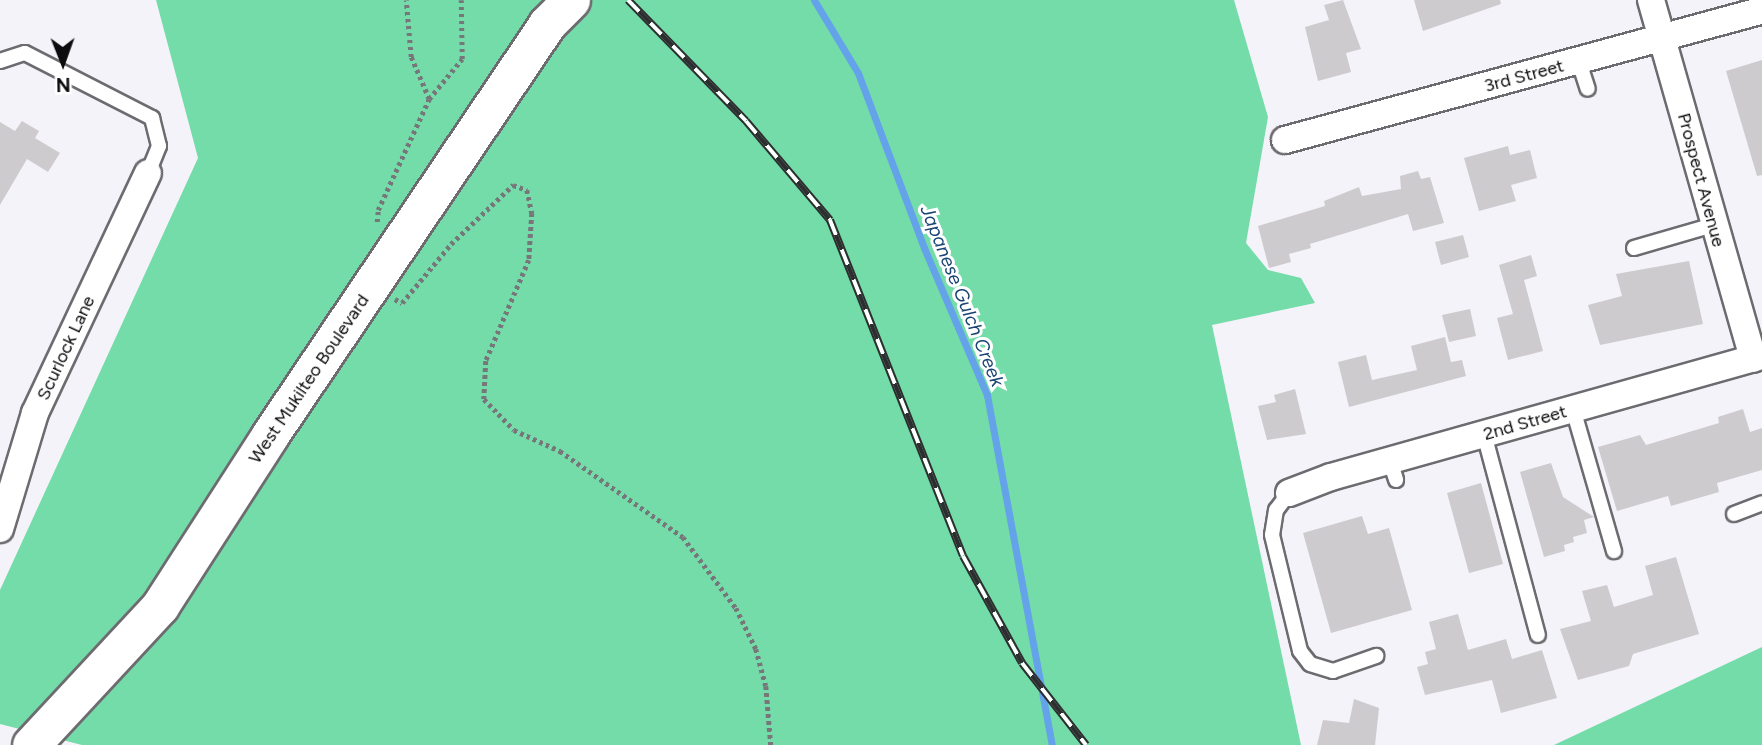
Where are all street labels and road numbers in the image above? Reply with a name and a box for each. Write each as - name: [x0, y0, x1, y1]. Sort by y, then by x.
- street label: 3rd Street: [1482, 55, 1566, 97]
- street label: Prospect Avenue: [1673, 111, 1729, 249]
- street label: West Mukilteo Boulevard: [244, 290, 374, 468]
- street label: Scurlock Lane: [32, 292, 100, 404]
- street label: 2nd Street: [1481, 401, 1569, 445]

